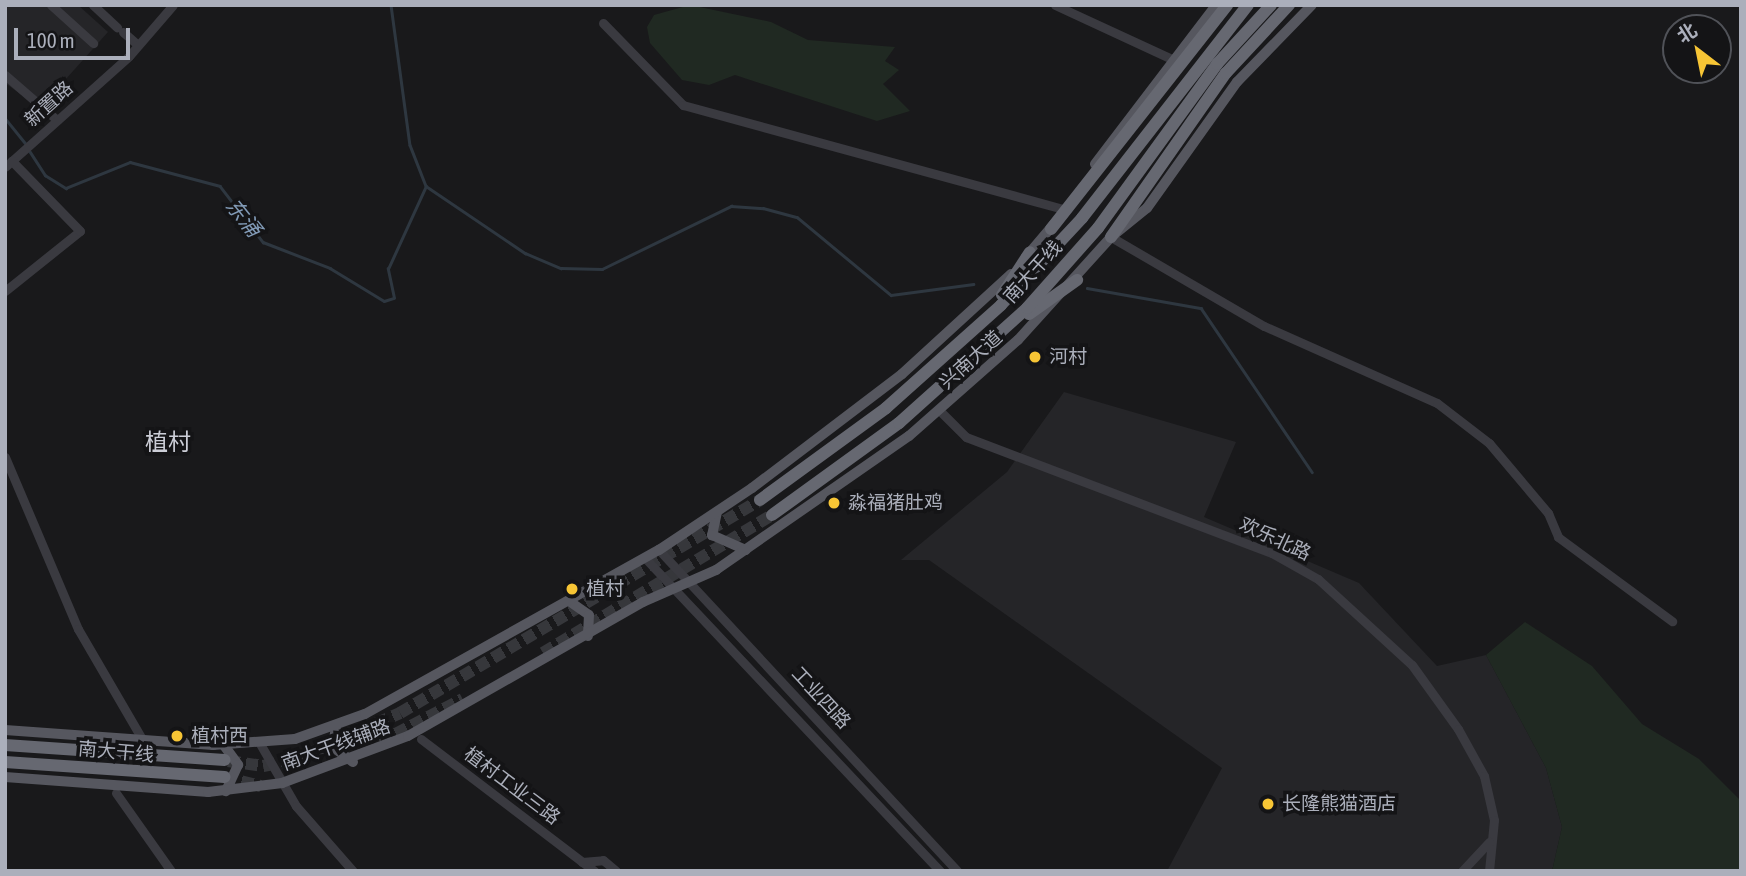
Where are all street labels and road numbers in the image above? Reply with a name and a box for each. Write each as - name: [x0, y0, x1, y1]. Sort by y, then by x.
- street label: 新置路: [20, 76, 78, 132]
- street label: 南大干线: [999, 236, 1067, 308]
- street label: 兴南大道: [935, 326, 1007, 394]
- street label: 欢乐北路: [1236, 513, 1314, 565]
- street label: 工业四路: [787, 662, 855, 734]
- street label: 南大干线辅路: [279, 715, 393, 775]
- street label: 南大干线: [77, 737, 155, 767]
- street label: 植村工业三路: [460, 743, 564, 829]

